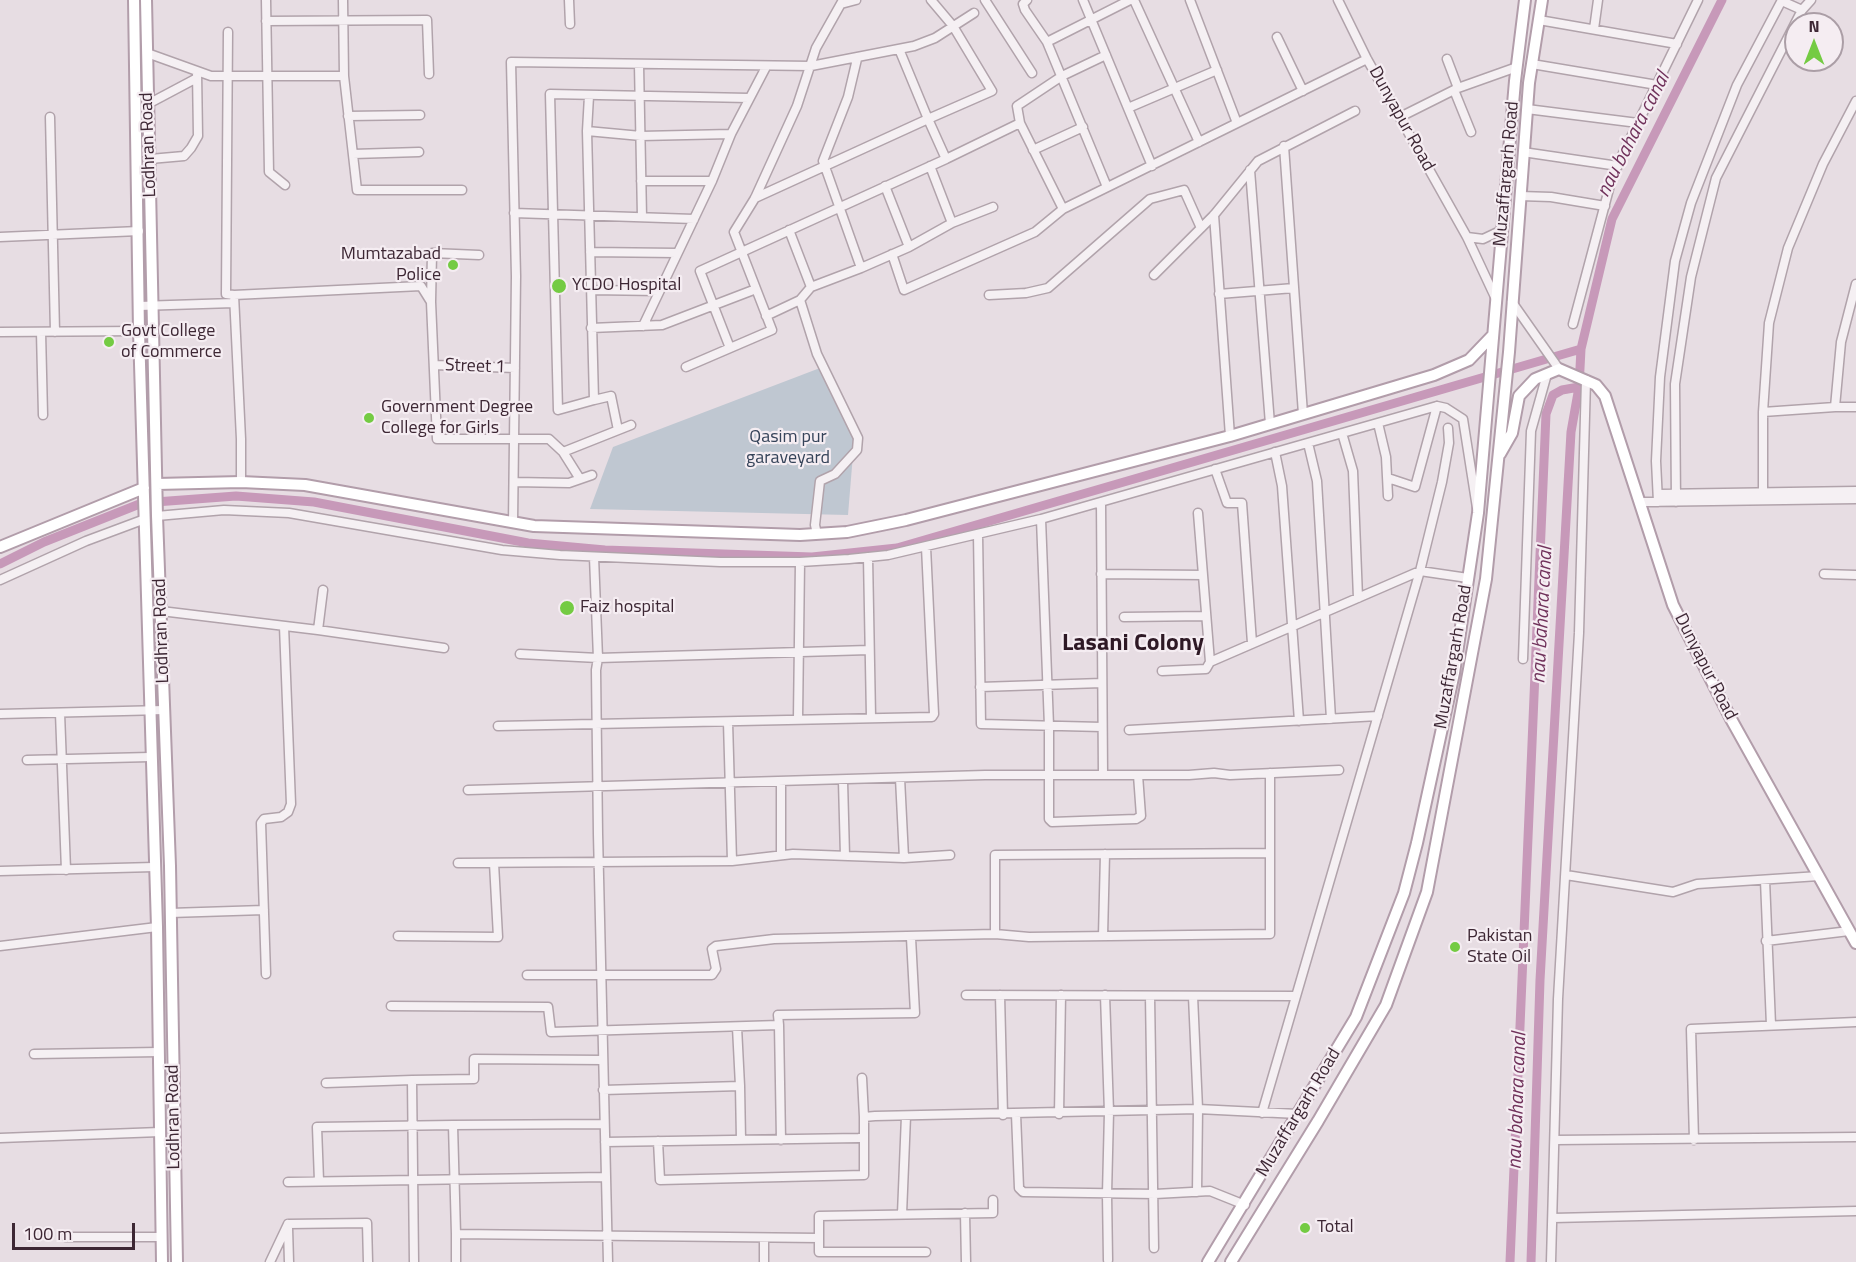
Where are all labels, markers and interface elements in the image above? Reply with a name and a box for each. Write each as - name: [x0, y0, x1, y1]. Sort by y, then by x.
- north arrow: [1784, 12, 1844, 72]
- text: N: [1808, 14, 1820, 38]
- street label: Dunyapur Road: [1363, 63, 1439, 175]
- water label: nau bahara canal: [1592, 69, 1676, 201]
- street label: Lodhran Road: [136, 92, 162, 198]
- street label: Muzaffargarh Road: [1490, 100, 1524, 248]
- place label: Mumtazabad Police: [341, 244, 441, 286]
- marker: Mumtazabad Police: [446, 258, 460, 272]
- place label: YCDO Hospital: [572, 275, 681, 297]
- marker: YCDO Hospital: [550, 277, 568, 295]
- place label: Govt College of Commerce: [121, 321, 222, 364]
- marker: Govt College of Commerce: [102, 335, 116, 349]
- street label: Street 1: [444, 355, 506, 379]
- place label: Government Degree College for Girls: [381, 397, 533, 440]
- marker: Government Degree College for Girls: [362, 411, 376, 425]
- park label: Qasim pur garaveyard: [746, 427, 830, 470]
- water label: nau bahara canal: [1527, 546, 1559, 684]
- street label: Lodhran Road: [149, 578, 175, 684]
- street label: Muzaffargarh Road: [1431, 583, 1477, 731]
- place label: Faiz hospital: [580, 597, 674, 619]
- marker: Faiz hospital: [558, 599, 576, 617]
- street label: Dunyapur Road: [1669, 610, 1741, 724]
- district label: Lasani Colony: [1062, 630, 1204, 658]
- place label: Pakistan State Oil: [1467, 926, 1533, 968]
- marker: Pakistan State Oil: [1448, 940, 1462, 954]
- water label: nau bahara canal: [1504, 1032, 1532, 1170]
- street label: Muzaffargarh Road: [1252, 1045, 1346, 1181]
- street label: Lodhran Road: [162, 1064, 186, 1170]
- scale bar: [15, 1211, 138, 1249]
- place label: Total: [1317, 1217, 1354, 1239]
- text: 100 m: [23, 1220, 72, 1247]
- marker: Total: [1298, 1221, 1312, 1235]

